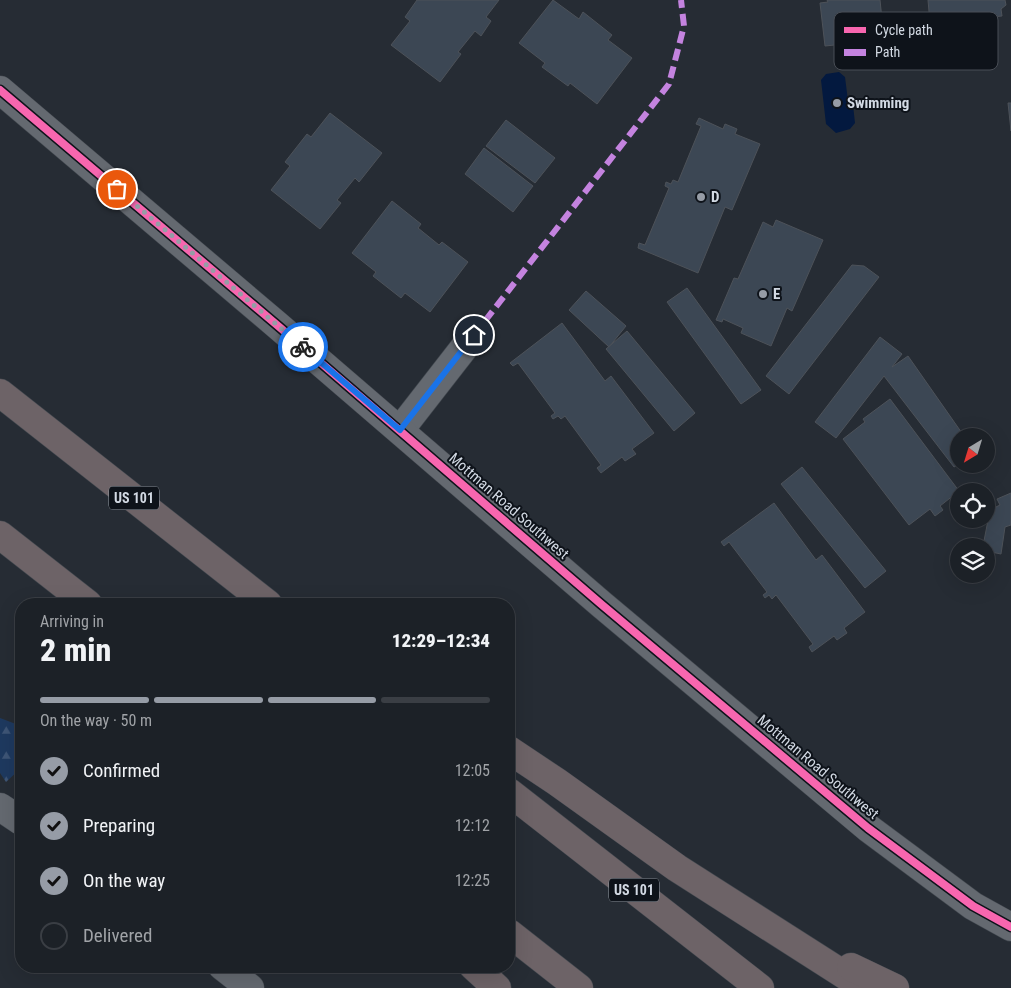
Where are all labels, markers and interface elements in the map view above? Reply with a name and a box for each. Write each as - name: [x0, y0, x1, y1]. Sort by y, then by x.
- legend: [834, 12, 998, 70]
- text: Cycle path: [875, 22, 933, 38]
- text: Path: [875, 44, 900, 60]
- place label: Swimming: [847, 94, 909, 112]
- marker: Swimming: [831, 97, 843, 109]
- pin: [96, 168, 138, 210]
- icon: bag: [103, 175, 131, 203]
- place label: D: [711, 188, 719, 206]
- marker: D: [695, 191, 707, 203]
- place label: E: [773, 285, 780, 303]
- marker: E: [757, 288, 769, 300]
- pin: [453, 314, 495, 356]
- icon: home: [460, 321, 488, 349]
- courier: [278, 322, 328, 372]
- icon: bike: [289, 333, 317, 361]
- north arrow: [950, 428, 995, 472]
- map controls: [950, 428, 995, 583]
- street label: Mottman Road Southwest: [445, 449, 573, 563]
- button: locate: [950, 483, 995, 528]
- road number: US 101: [109, 486, 159, 509]
- button: layers: [950, 538, 995, 583]
- text: Arriving in: [40, 612, 104, 631]
- text: 12:29–12:34: [392, 629, 490, 652]
- text: 2 min: [40, 631, 111, 669]
- text: On the way · 50 m: [40, 711, 152, 730]
- street label: Mottman Road Southwest: [754, 711, 882, 823]
- icon: check: [40, 757, 68, 785]
- text: Confirmed: [83, 759, 160, 782]
- text: 12:05: [455, 761, 490, 780]
- icon: check: [40, 812, 68, 840]
- text: Preparing: [83, 814, 155, 837]
- text: 12:12: [455, 816, 490, 835]
- icon: check: [40, 867, 68, 895]
- text: On the way: [83, 869, 165, 892]
- text: 12:25: [455, 871, 490, 890]
- road number: US 101: [609, 878, 659, 902]
- text: Delivered: [83, 924, 152, 947]

